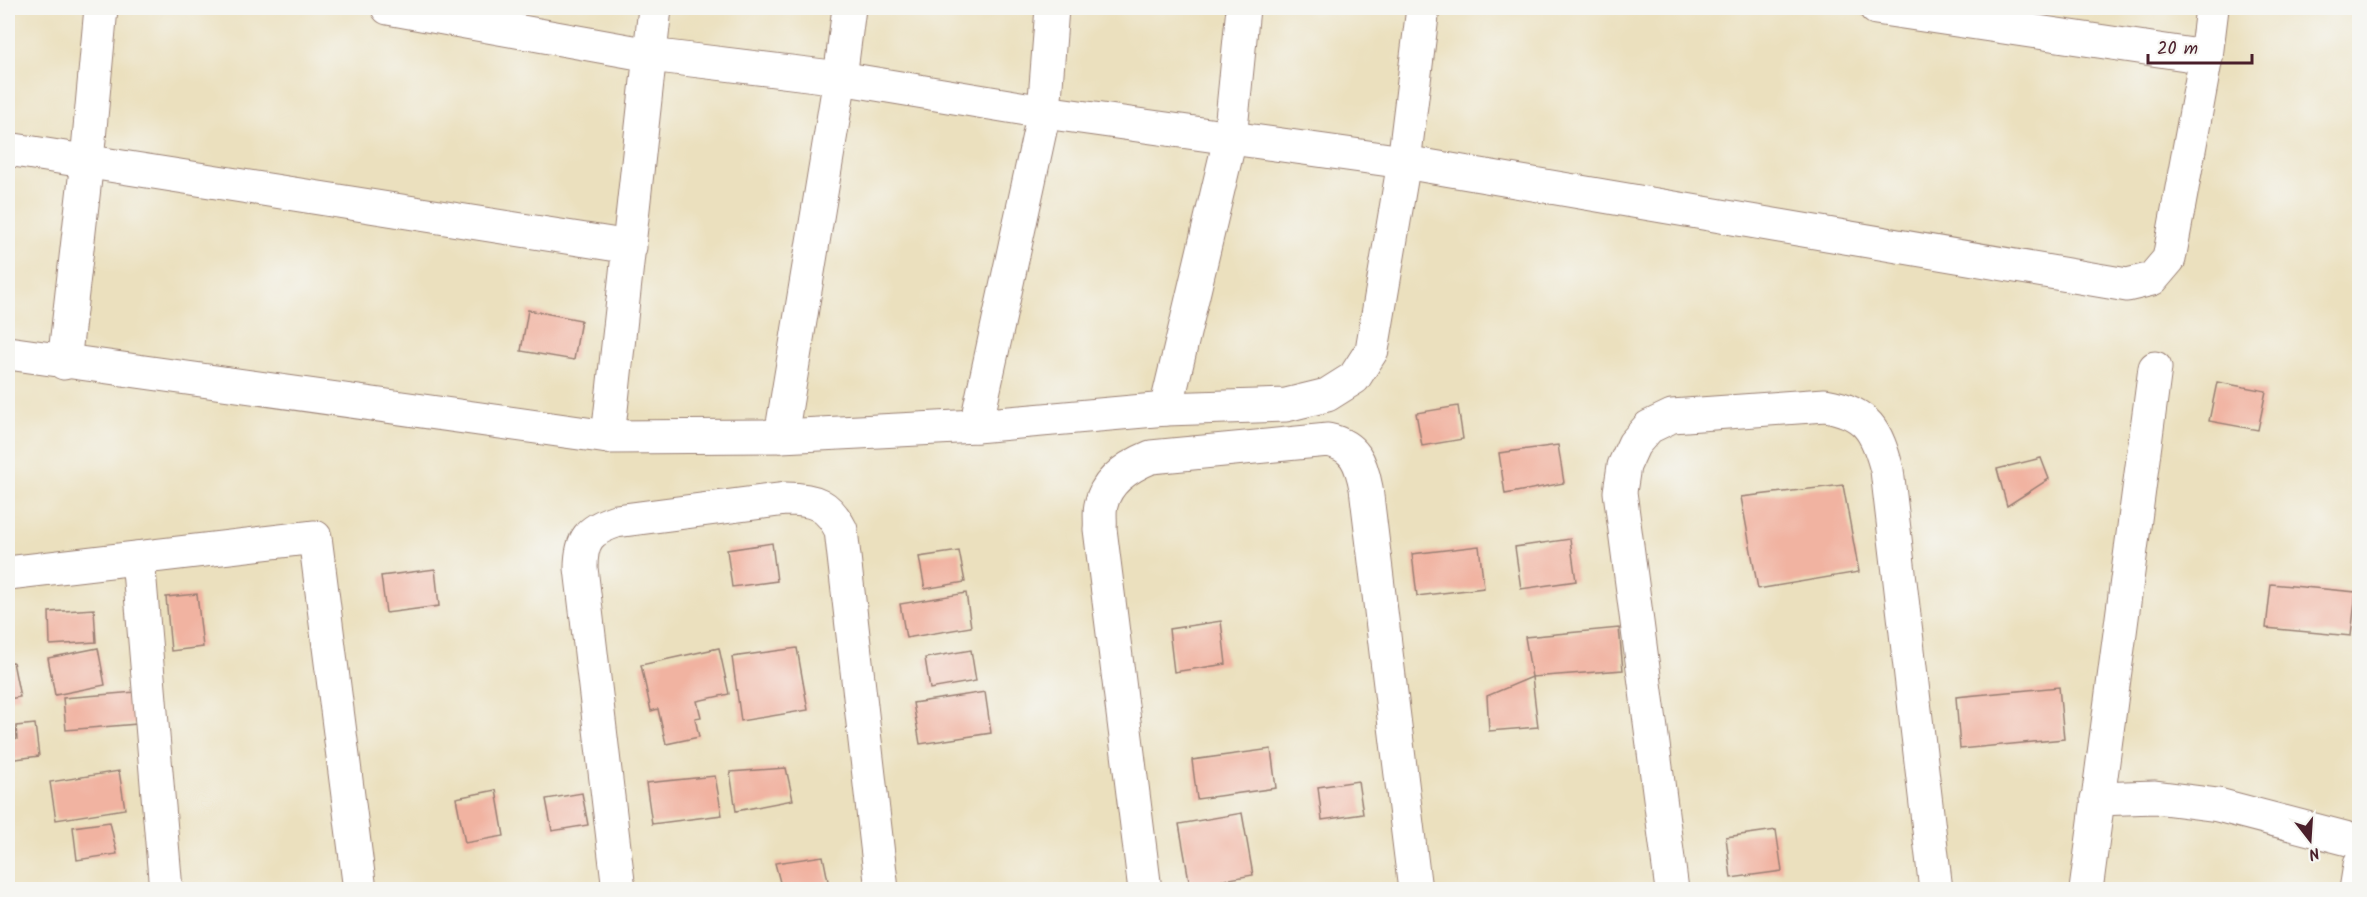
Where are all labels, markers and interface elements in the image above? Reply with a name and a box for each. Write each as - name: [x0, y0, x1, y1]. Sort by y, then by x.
- scale bar: [2148, 27, 2252, 65]
- text: 20 m: [2157, 35, 2198, 64]
- north arrow: [2280, 810, 2340, 870]
- text: N: [2305, 839, 2322, 866]

